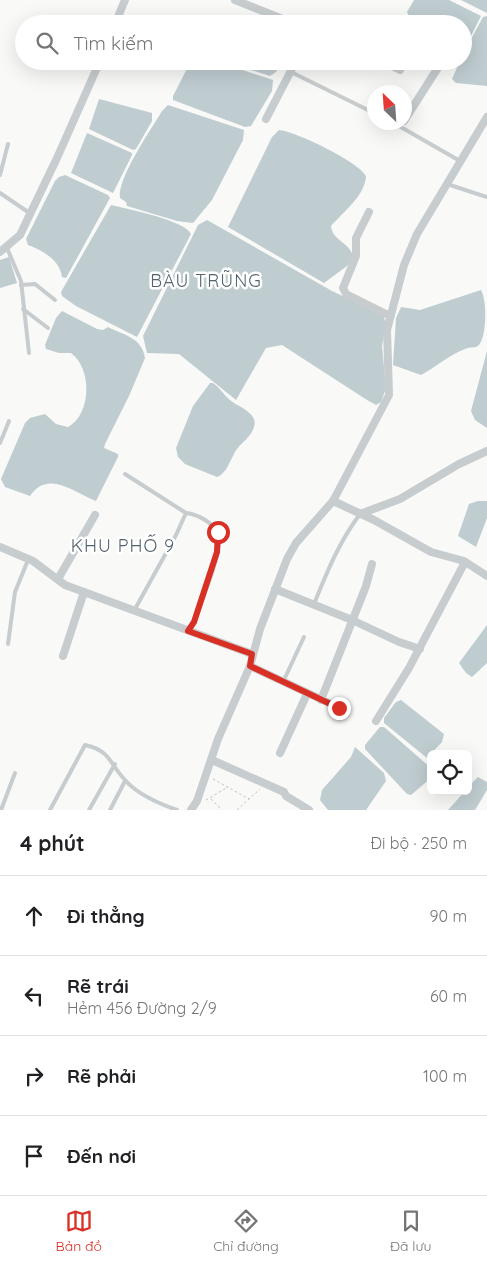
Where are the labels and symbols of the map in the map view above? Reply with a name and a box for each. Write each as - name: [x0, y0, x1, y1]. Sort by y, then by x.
- north arrow: [367, 85, 412, 130]
- district label: BÀU TRŨNG: [150, 269, 262, 292]
- route start: [207, 521, 230, 544]
- district label: KHU PHỐ 9: [71, 534, 175, 557]
- route end: [328, 697, 351, 720]

